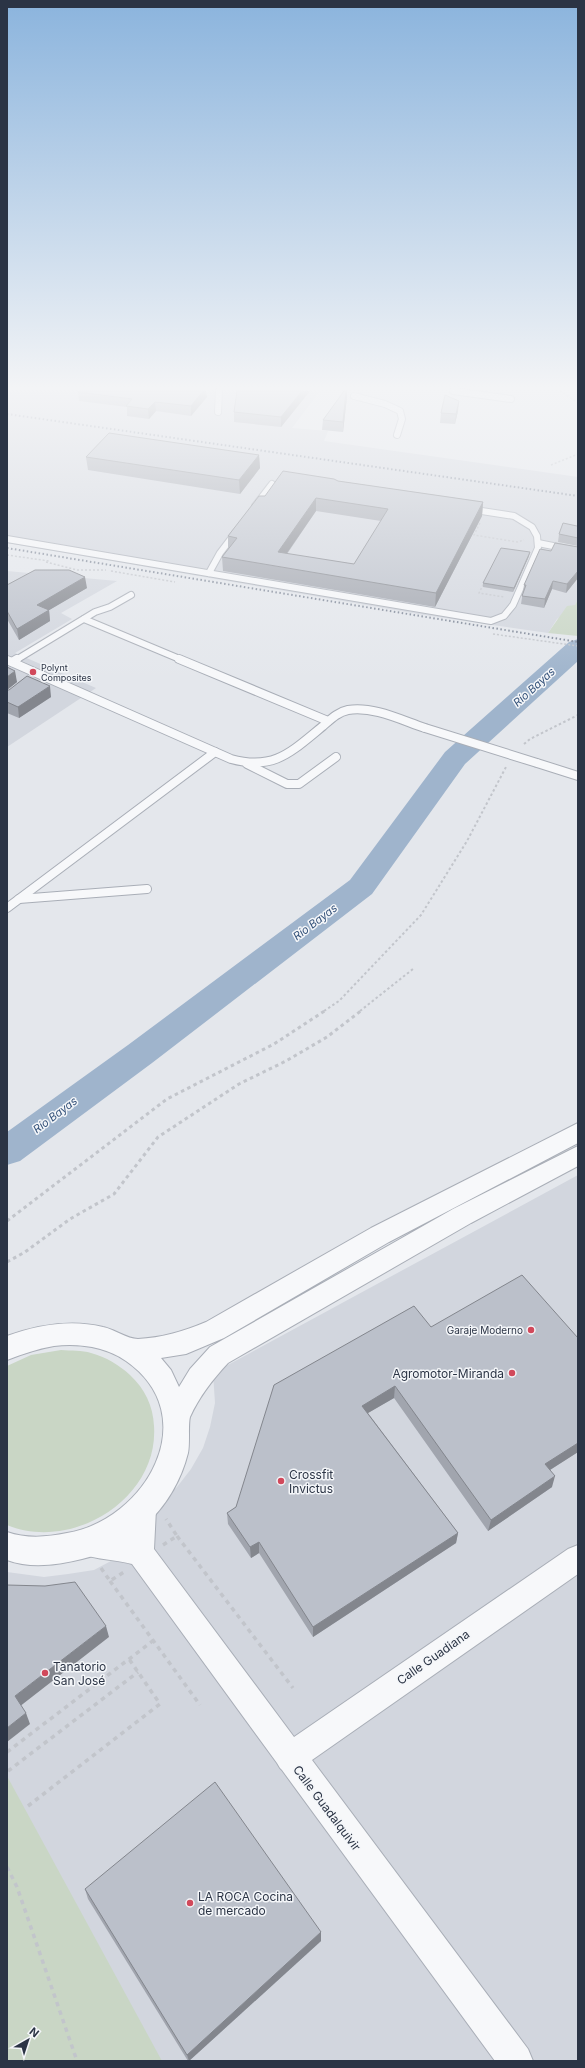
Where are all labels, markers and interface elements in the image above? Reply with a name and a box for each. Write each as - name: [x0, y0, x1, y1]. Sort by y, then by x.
- place label: Polynt Composites: [41, 662, 92, 683]
- water label: Río Bayas: [510, 664, 558, 710]
- marker: Polynt Composites: [28, 667, 38, 677]
- water label: Río Bayas: [290, 901, 340, 943]
- water label: Río Bayas: [30, 1094, 80, 1136]
- place label: Garaje Moderno: [447, 1324, 523, 1336]
- marker: Garaje Moderno: [526, 1325, 536, 1335]
- place label: Agromotor-Miranda: [392, 1366, 504, 1381]
- marker: Agromotor-Miranda: [507, 1368, 517, 1378]
- place label: Crossfit Invictus: [289, 1467, 333, 1496]
- marker: Crossfit Invictus: [276, 1476, 286, 1486]
- street label: Calle Guadiana: [394, 1626, 472, 1688]
- place label: Tanatorio San José: [53, 1659, 106, 1688]
- marker: Tanatorio San José: [40, 1668, 50, 1678]
- street label: Calle Guadalquivir: [290, 1762, 364, 1854]
- place label: LA ROCA Cocina de mercado: [198, 1889, 293, 1918]
- marker: LA ROCA Cocina de mercado: [185, 1898, 195, 1908]
- north arrow: [8, 2020, 48, 2060]
- text: N: [27, 2024, 42, 2040]

